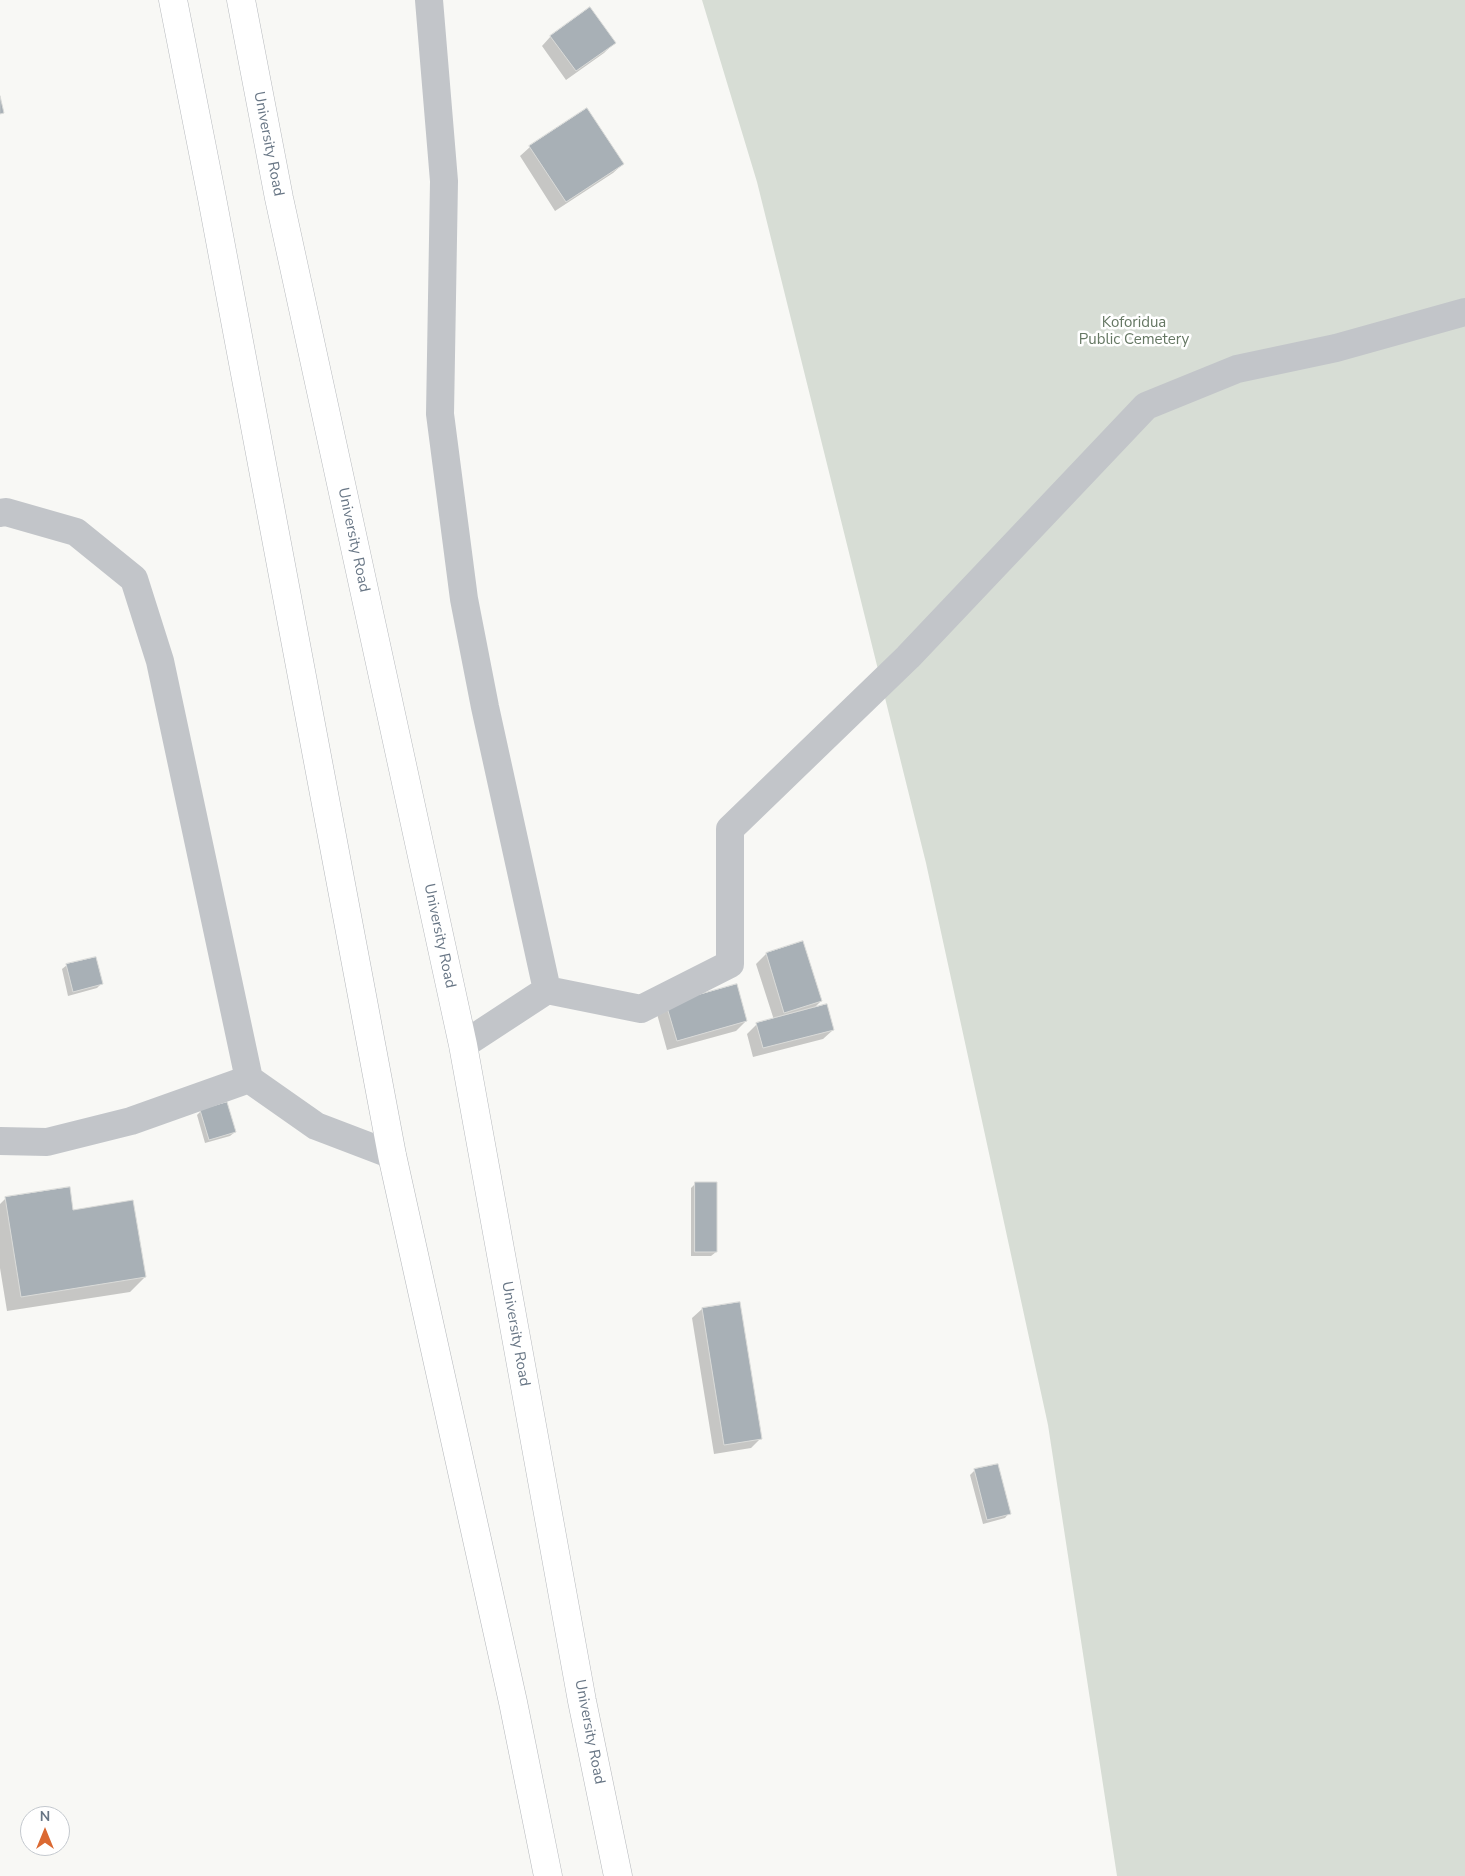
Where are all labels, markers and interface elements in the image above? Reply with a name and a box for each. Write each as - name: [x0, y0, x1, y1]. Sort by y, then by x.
- street label: University Road: [249, 90, 287, 198]
- park label: Koforidua Public Cemetery: [1079, 314, 1189, 349]
- street label: University Road: [333, 486, 373, 594]
- street label: University Road: [419, 882, 459, 990]
- street label: University Road: [497, 1280, 533, 1388]
- street label: University Road: [570, 1678, 608, 1786]
- north arrow: [20, 1806, 70, 1856]
- text: N: [40, 1807, 50, 1826]

